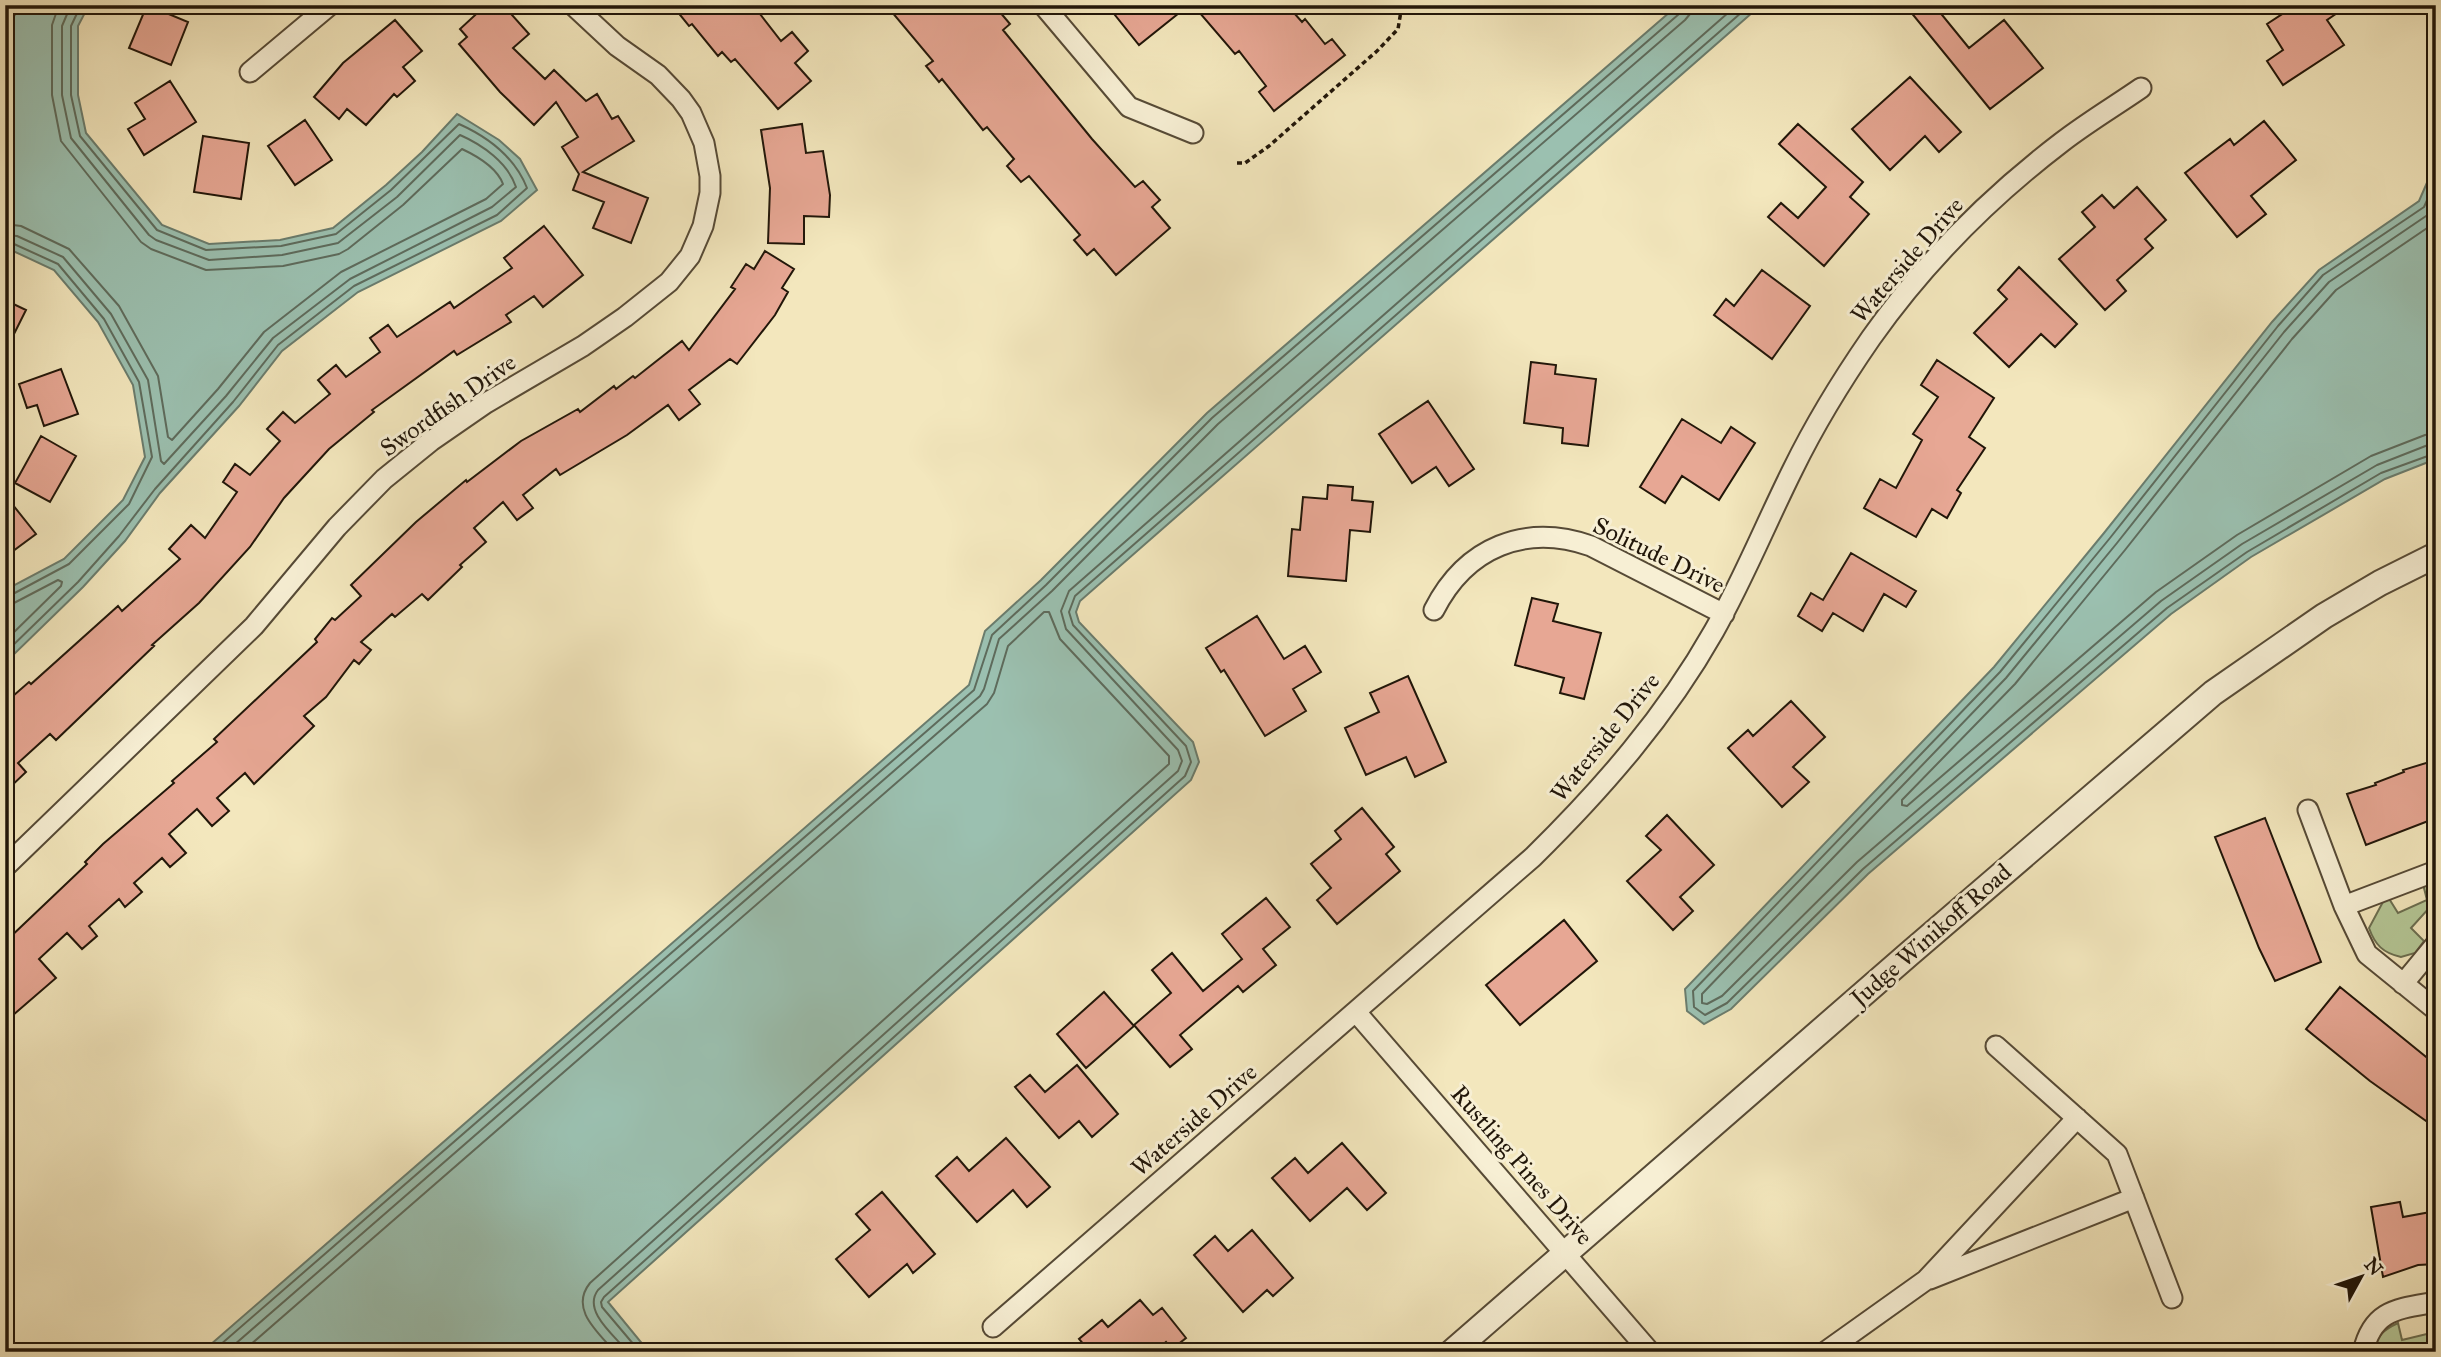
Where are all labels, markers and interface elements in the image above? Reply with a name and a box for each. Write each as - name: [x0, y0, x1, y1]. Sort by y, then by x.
- street label: Waterside Drive: [1844, 191, 1970, 329]
- street label: Swordfish Drive: [374, 347, 522, 463]
- street label: Solitude Drive: [1588, 510, 1730, 600]
- street label: Waterside Drive: [1544, 666, 1666, 808]
- street label: Judge Winikoff Road: [1842, 857, 2018, 1015]
- street label: Waterside Drive: [1125, 1057, 1263, 1183]
- street label: Rustling Pines Drive: [1444, 1079, 1600, 1251]
- north arrow: [2326, 1242, 2396, 1312]
- text: N: [2360, 1253, 2388, 1280]

